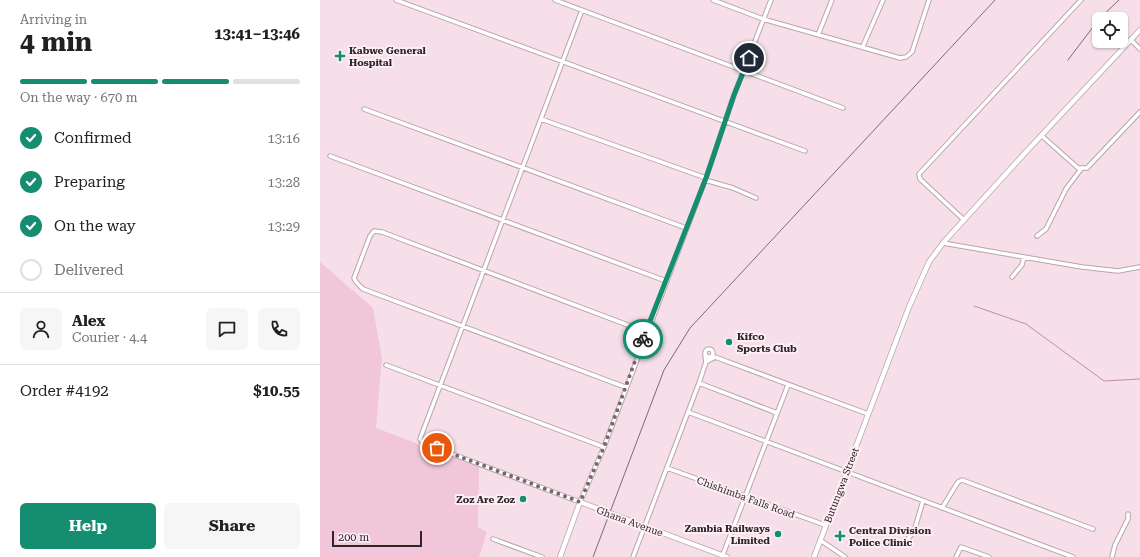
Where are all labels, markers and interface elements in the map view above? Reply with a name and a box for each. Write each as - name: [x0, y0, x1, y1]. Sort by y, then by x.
- text: Arriving in: [20, 12, 87, 27]
- map controls: [1092, 12, 1128, 48]
- button: locate: [1092, 12, 1128, 48]
- text: 13:41–13:46: [214, 25, 300, 43]
- text: 4 min: [20, 27, 92, 57]
- pin: [732, 41, 766, 75]
- place label: Kabwe General Hospital: [349, 45, 427, 68]
- icon: home: [738, 47, 760, 69]
- marker: Kabwe General Hospital: [334, 50, 346, 62]
- text: On the way · 670 m: [20, 90, 137, 105]
- icon: check: [20, 127, 42, 149]
- text: Confirmed: [54, 129, 132, 147]
- text: 13:16: [268, 131, 300, 146]
- icon: check: [20, 171, 42, 193]
- text: Preparing: [54, 173, 125, 191]
- text: 13:28: [268, 175, 300, 190]
- icon: check: [20, 215, 42, 237]
- text: On the way: [54, 217, 136, 235]
- text: 13:29: [268, 219, 300, 234]
- text: Delivered: [54, 261, 124, 279]
- button: person: [20, 308, 62, 350]
- button: chat: [206, 308, 248, 350]
- button: phone: [258, 308, 300, 350]
- text: Alex: [72, 312, 105, 330]
- courier: [623, 319, 663, 359]
- icon: bike: [632, 328, 654, 350]
- text: Courier · 4.4: [72, 330, 147, 345]
- place label: Kifco Sports Club: [737, 331, 797, 354]
- marker: Kifco Sports Club: [724, 337, 734, 347]
- text: Order #4192: [20, 382, 109, 400]
- text: $10.55: [253, 382, 300, 400]
- pin: [420, 431, 454, 465]
- icon: bag: [426, 437, 448, 459]
- street label: Butungwa Street: [822, 446, 861, 524]
- street label: Chishimba Falls Road: [695, 475, 797, 521]
- place label: Zoz Are Zoz: [456, 494, 515, 505]
- marker: Zoz Are Zoz: [518, 494, 528, 504]
- button: Help: [20, 503, 156, 549]
- button: Share: [164, 503, 300, 549]
- street label: Ghana Avenue: [595, 504, 665, 539]
- place label: Zambia Railways Limited: [685, 523, 770, 546]
- place label: Central Division Police Clinic: [849, 525, 931, 548]
- scale bar: [332, 529, 422, 548]
- marker: Zambia Railways Limited: [773, 529, 783, 539]
- marker: Central Division Police Clinic: [834, 530, 846, 542]
- text: 200 m: [338, 531, 369, 544]

